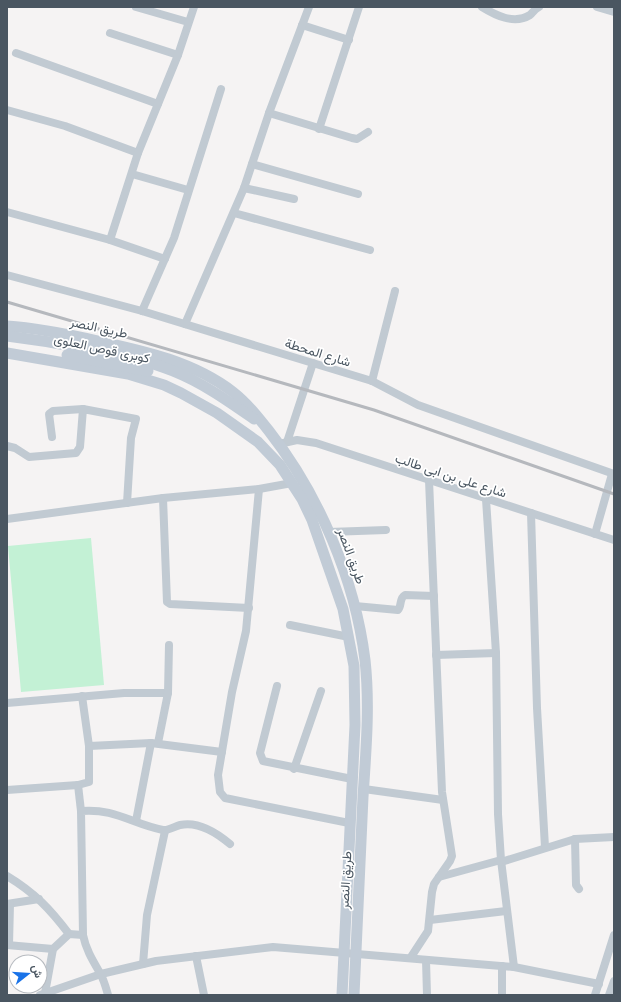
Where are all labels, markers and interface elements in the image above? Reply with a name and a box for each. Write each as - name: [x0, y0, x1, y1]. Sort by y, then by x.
- street label: طريق النصر: [67, 313, 129, 343]
- street label: كوبرى قوص العلوى: [52, 330, 152, 368]
- street label: شارع المحطة: [283, 334, 353, 372]
- street label: شارع على بن ابى طالب: [393, 449, 509, 502]
- street label: طريق النصر: [332, 525, 369, 587]
- street label: طريق النصر: [335, 850, 357, 911]
- north arrow: [8, 954, 48, 994]
- text: ش: [28, 963, 46, 980]

